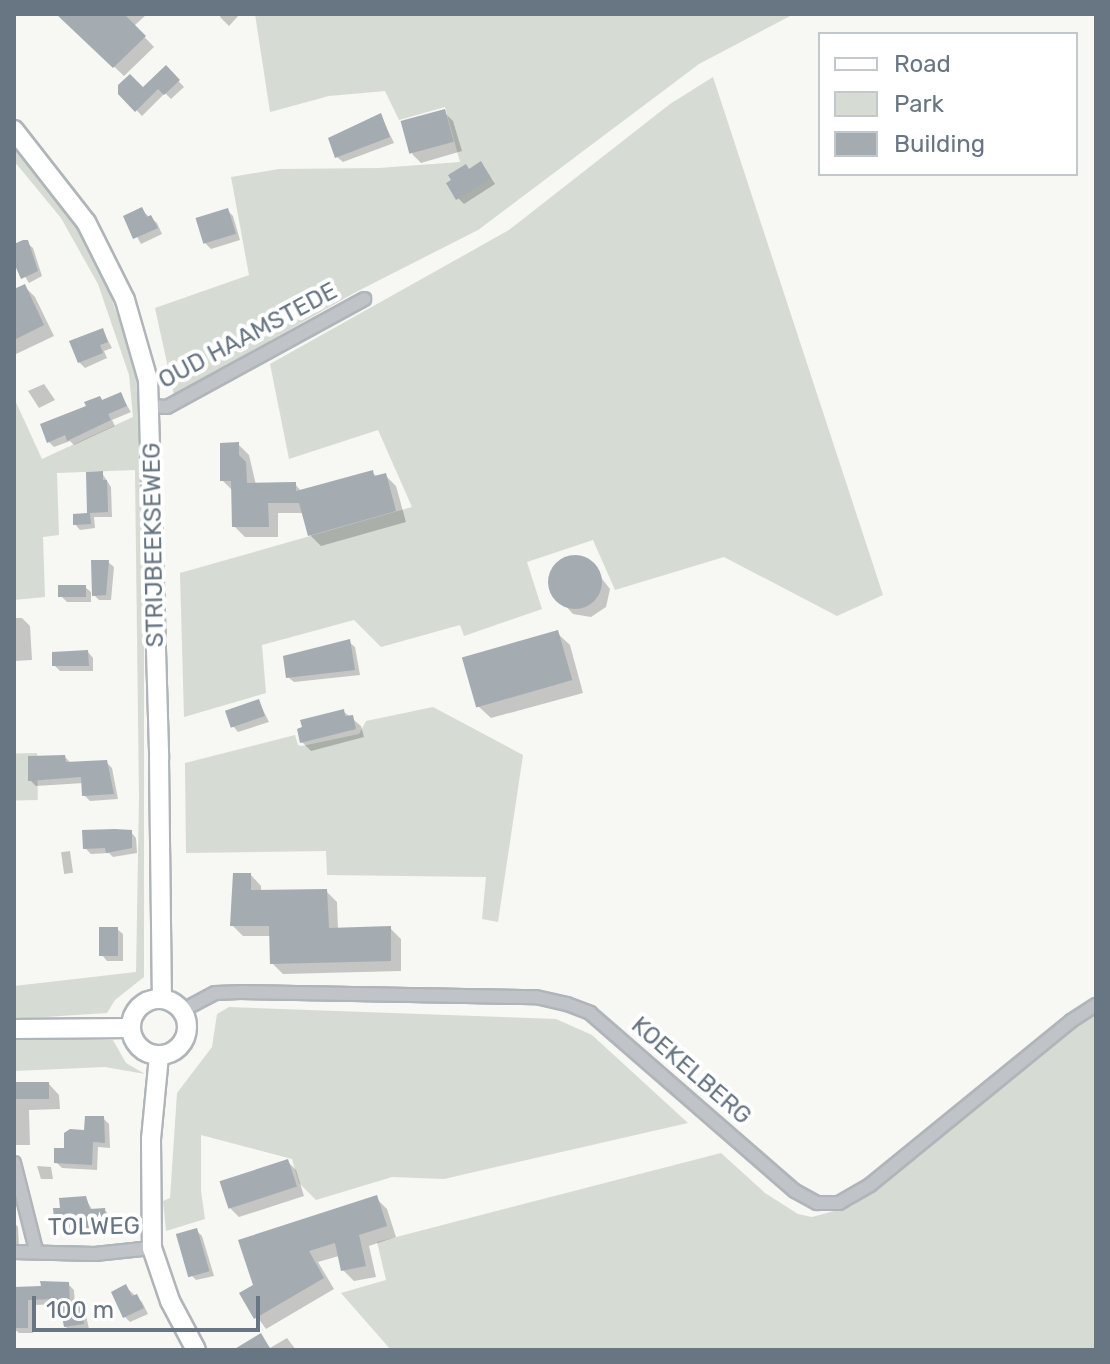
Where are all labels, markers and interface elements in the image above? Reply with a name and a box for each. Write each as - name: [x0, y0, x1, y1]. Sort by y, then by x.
- legend: [818, 32, 1078, 176]
- text: Road: [894, 50, 951, 78]
- text: Park: [894, 90, 944, 118]
- text: Building: [894, 130, 985, 158]
- street label: OUD HAAMSTEDE: [154, 277, 342, 395]
- street label: STRIJBEEKSEWEG: [138, 442, 170, 648]
- street label: KOEKELBERG: [625, 1011, 757, 1131]
- street label: TOLWEG: [48, 1212, 140, 1242]
- scale bar: [36, 1280, 264, 1330]
- text: 100 m: [46, 1296, 114, 1324]

